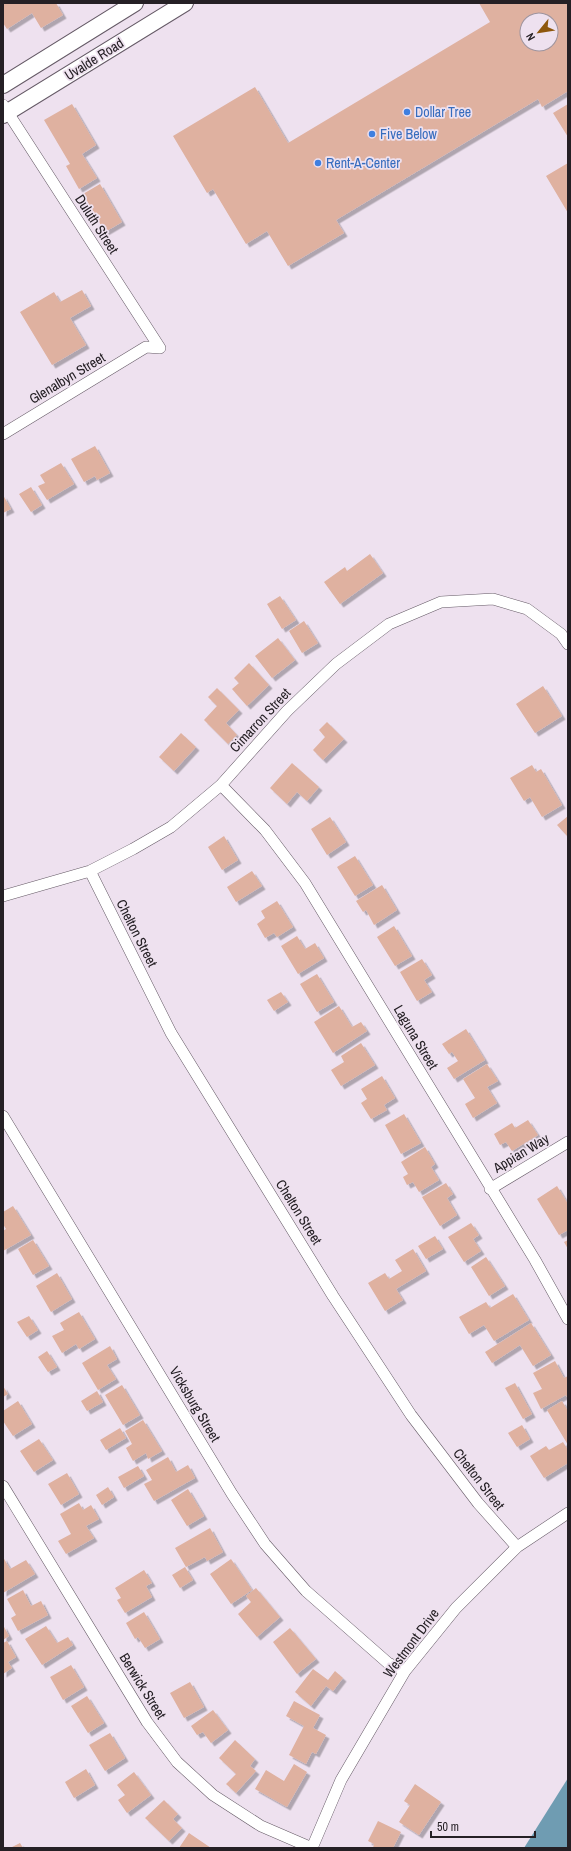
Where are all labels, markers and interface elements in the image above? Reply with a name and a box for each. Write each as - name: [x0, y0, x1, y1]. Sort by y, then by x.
- north arrow: [519, 12, 559, 52]
- text: N: [523, 31, 538, 43]
- street label: Uvalde Road: [61, 34, 127, 84]
- place label: Dollar Tree: [415, 103, 471, 121]
- marker: Dollar Tree: [402, 107, 412, 117]
- place label: Five Below: [380, 125, 437, 143]
- marker: Five Below: [367, 129, 377, 139]
- place label: Rent-A-Center: [326, 154, 400, 172]
- marker: Rent-A-Center: [313, 158, 323, 168]
- street label: Duluth Street: [71, 191, 123, 257]
- street label: Glenalbyn Street: [26, 348, 108, 408]
- street label: Cimarron Street: [226, 684, 294, 756]
- street label: Chelton Street: [112, 896, 162, 970]
- street label: Laguna Street: [390, 1001, 442, 1073]
- street label: Appian Way: [489, 1129, 552, 1177]
- street label: Chelton Street: [272, 1176, 326, 1248]
- street label: Vicksburg Street: [165, 1363, 225, 1445]
- street label: Chelton Street: [449, 1445, 509, 1513]
- street label: Westmont Drive: [379, 1605, 443, 1681]
- street label: Berwick Street: [116, 1650, 170, 1722]
- scale bar: [431, 1813, 535, 1839]
- text: 50 m: [437, 1819, 459, 1835]

